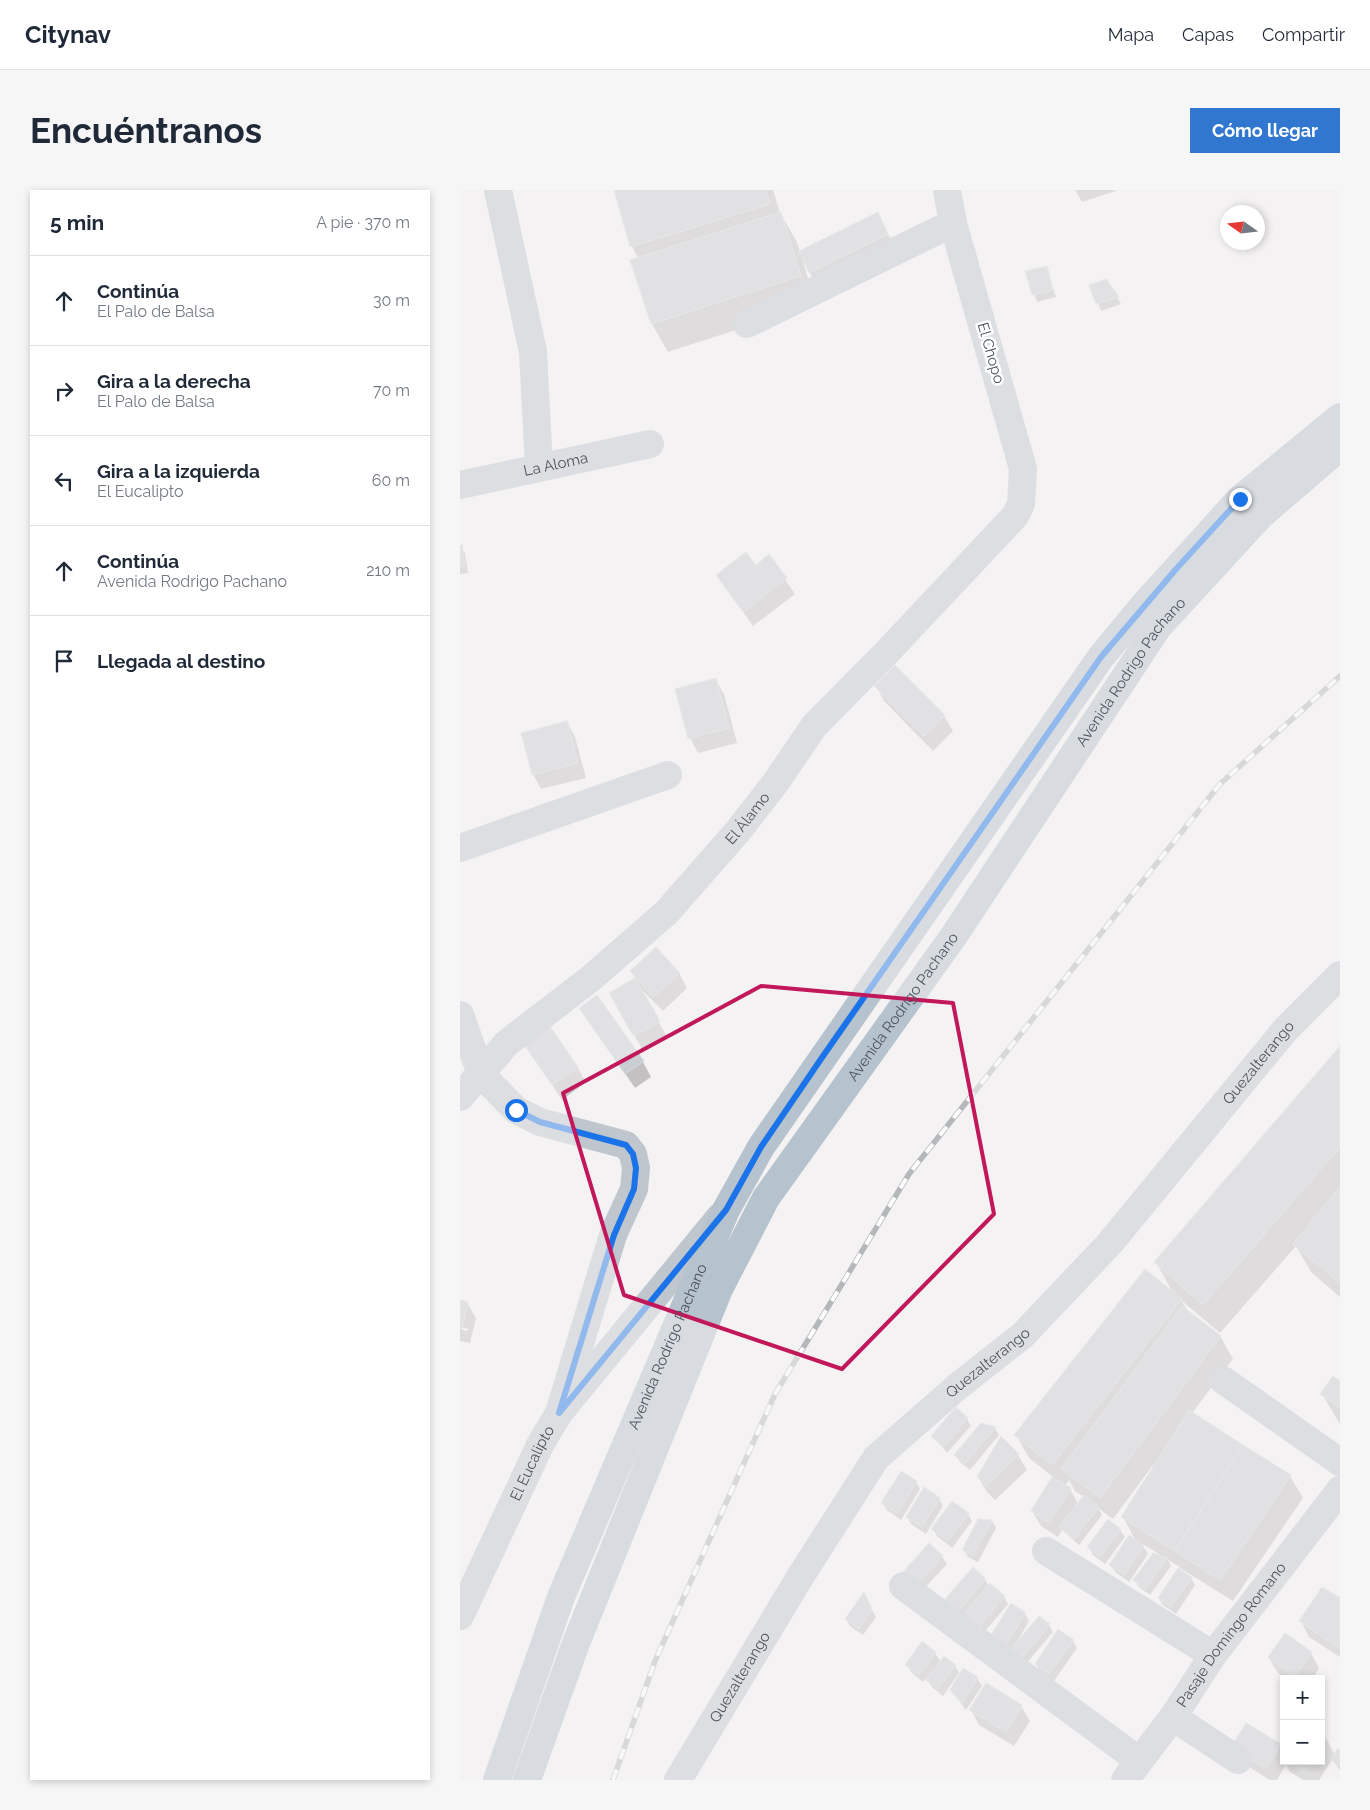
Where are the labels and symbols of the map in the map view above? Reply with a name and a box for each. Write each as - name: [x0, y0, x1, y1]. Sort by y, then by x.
- north arrow: [1220, 205, 1265, 250]
- street label: El Chopo: [974, 320, 1008, 386]
- street label: La Aloma: [522, 449, 590, 480]
- route end: [1229, 488, 1252, 511]
- street label: Avenida Rodrigo Pachano: [1072, 594, 1190, 750]
- street label: El Álamo: [721, 789, 774, 848]
- street label: Avenida Rodrigo Pachano: [844, 929, 962, 1084]
- street label: Quezalterango: [1219, 1017, 1298, 1108]
- route start: [505, 1099, 528, 1122]
- street label: Avenida Rodrigo Pachano: [624, 1261, 711, 1432]
- street label: Quezalterango: [942, 1324, 1034, 1402]
- street label: El Eucalipto: [506, 1422, 558, 1504]
- street label: Pasaje Domingo Romano: [1173, 1559, 1290, 1711]
- street label: Quezalterango: [706, 1628, 774, 1726]

